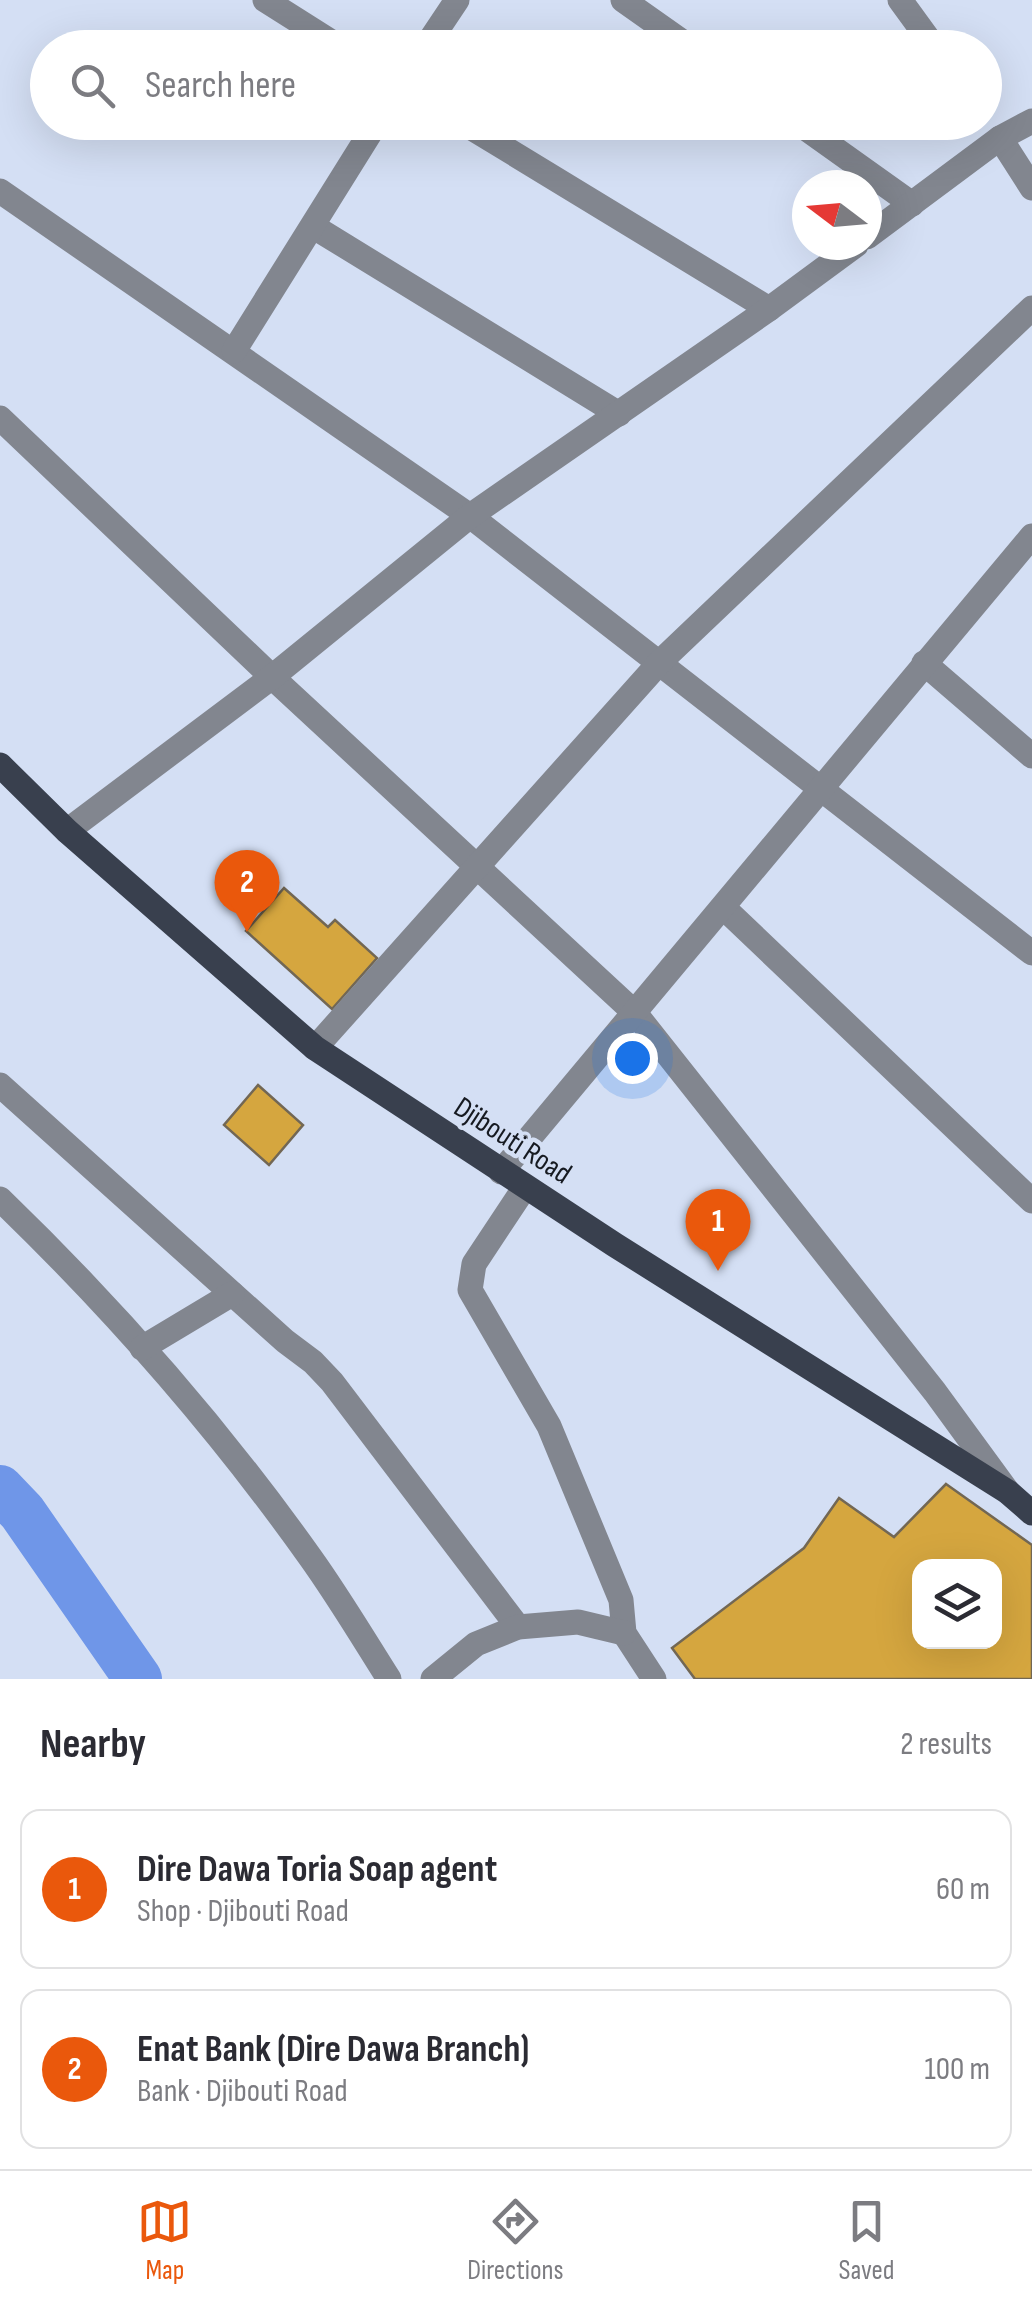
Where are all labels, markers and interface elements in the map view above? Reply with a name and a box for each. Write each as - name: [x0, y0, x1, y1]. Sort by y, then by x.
- search box: [30, 30, 1002, 140]
- icon: search: [65, 58, 120, 113]
- text: Search here: [145, 63, 296, 108]
- north arrow: [792, 170, 882, 260]
- pin: 2: [214, 850, 280, 932]
- your location: [607, 1033, 658, 1084]
- street label: Djibouti Road: [447, 1090, 578, 1192]
- pin: 1: [686, 1188, 750, 1271]
- map controls: [912, 1559, 1002, 1649]
- button: layers: [912, 1559, 1002, 1649]
- text: Nearby: [40, 1719, 146, 1770]
- text: 2 results: [900, 1725, 992, 1764]
- text: Dire Dawa Toria Soap agent: [137, 1847, 497, 1892]
- text: 1: [68, 1870, 81, 1909]
- text: 60 m: [936, 1870, 990, 1909]
- text: Shop · Djibouti Road: [137, 1892, 349, 1931]
- text: Enat Bank (Dire Dawa Branch): [137, 2027, 529, 2072]
- text: 2: [67, 2050, 82, 2089]
- text: 100 m: [925, 2050, 990, 2089]
- text: Bank · Djibouti Road: [137, 2072, 348, 2111]
- tab: Map: [137, 2194, 192, 2287]
- tab: Directions: [467, 2194, 564, 2287]
- tab: Saved: [838, 2194, 895, 2287]

